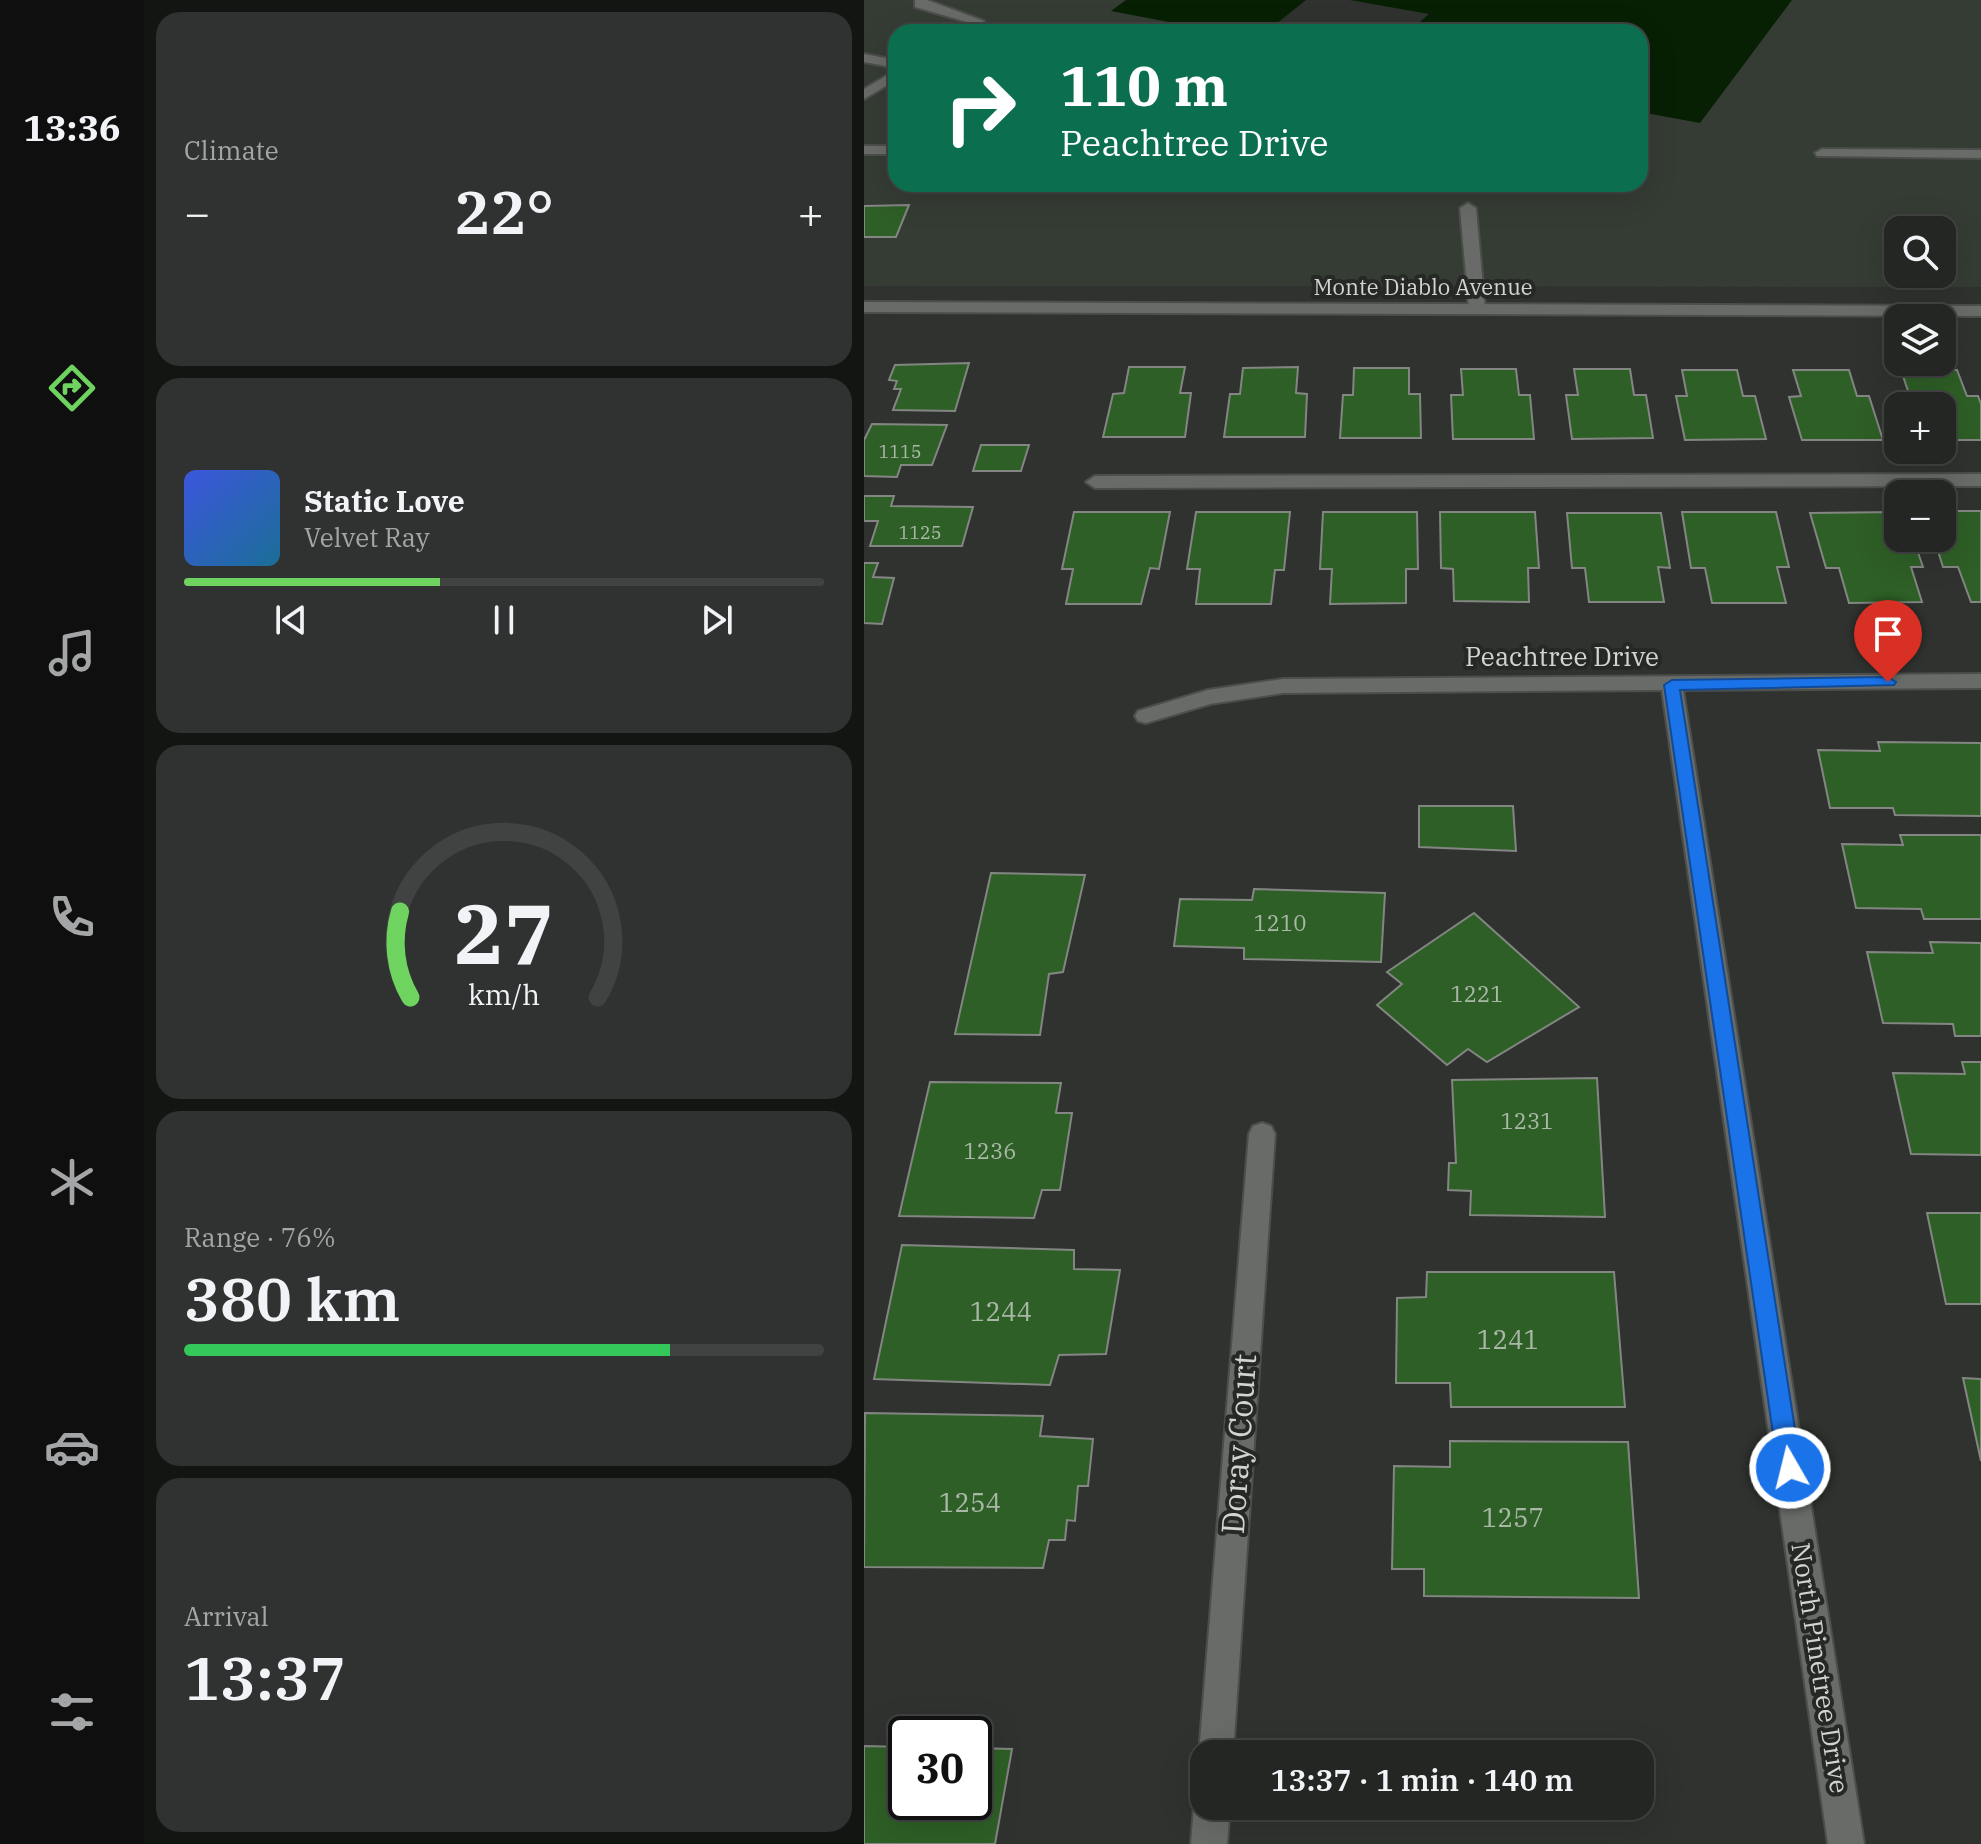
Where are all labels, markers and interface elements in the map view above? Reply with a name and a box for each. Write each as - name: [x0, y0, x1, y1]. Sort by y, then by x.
- text: 110 m: [1060, 49, 1228, 121]
- icon: right: [928, 56, 1032, 160]
- text: 13:36: [23, 104, 121, 151]
- text: Peachtree Drive: [1060, 119, 1329, 166]
- text: Climate: [184, 133, 279, 167]
- text: 22°: [454, 172, 554, 251]
- text: −: [184, 184, 210, 241]
- text: +: [798, 184, 824, 241]
- map controls: [1884, 216, 1956, 552]
- button: search: [1884, 216, 1956, 288]
- street label: Monte Diablo Avenue: [1313, 272, 1533, 301]
- button: layers: [1884, 304, 1956, 376]
- icon: directions: [44, 360, 100, 416]
- button: +: [1884, 392, 1956, 464]
- house number: 1115: [878, 440, 922, 463]
- button: −: [1884, 480, 1956, 552]
- text: Static Love: [304, 481, 465, 520]
- text: Velvet Ray: [304, 520, 430, 554]
- house number: 1125: [898, 521, 942, 544]
- icon: previous: [269, 598, 313, 642]
- icon: pause: [482, 598, 526, 642]
- icon: next: [695, 598, 739, 642]
- pin: [1854, 600, 1922, 682]
- icon: arrive: [1866, 612, 1910, 656]
- icon: music: [44, 625, 100, 681]
- street label: Peachtree Drive: [1465, 639, 1659, 673]
- text: 27: [454, 879, 554, 987]
- icon: phone: [44, 889, 100, 945]
- house number: 1210: [1254, 908, 1306, 937]
- text: km/h: [468, 976, 540, 1013]
- house number: 1221: [1451, 979, 1503, 1008]
- house number: 1231: [1501, 1106, 1553, 1135]
- house number: 1236: [964, 1136, 1016, 1165]
- icon: climate: [44, 1154, 100, 1210]
- text: Range · 76%: [184, 1220, 336, 1254]
- text: 380 km: [184, 1259, 400, 1338]
- house number: 1244: [970, 1294, 1032, 1328]
- house number: 1241: [1477, 1322, 1539, 1356]
- street label: Doray Court: [1211, 1352, 1265, 1535]
- icon: car: [44, 1419, 100, 1475]
- position arrow: [1748, 1426, 1832, 1510]
- house number: 1254: [939, 1485, 1001, 1519]
- house number: 1257: [1482, 1500, 1544, 1534]
- street label: North Pinetree Drive: [1784, 1540, 1858, 1796]
- text: Arrival: [184, 1599, 269, 1633]
- text: 13:37: [184, 1638, 346, 1717]
- icon: filters: [44, 1684, 100, 1740]
- speed limit sign: 30: [888, 1716, 992, 1820]
- text: 13:37 · 1 min · 140 m: [1271, 1760, 1573, 1799]

